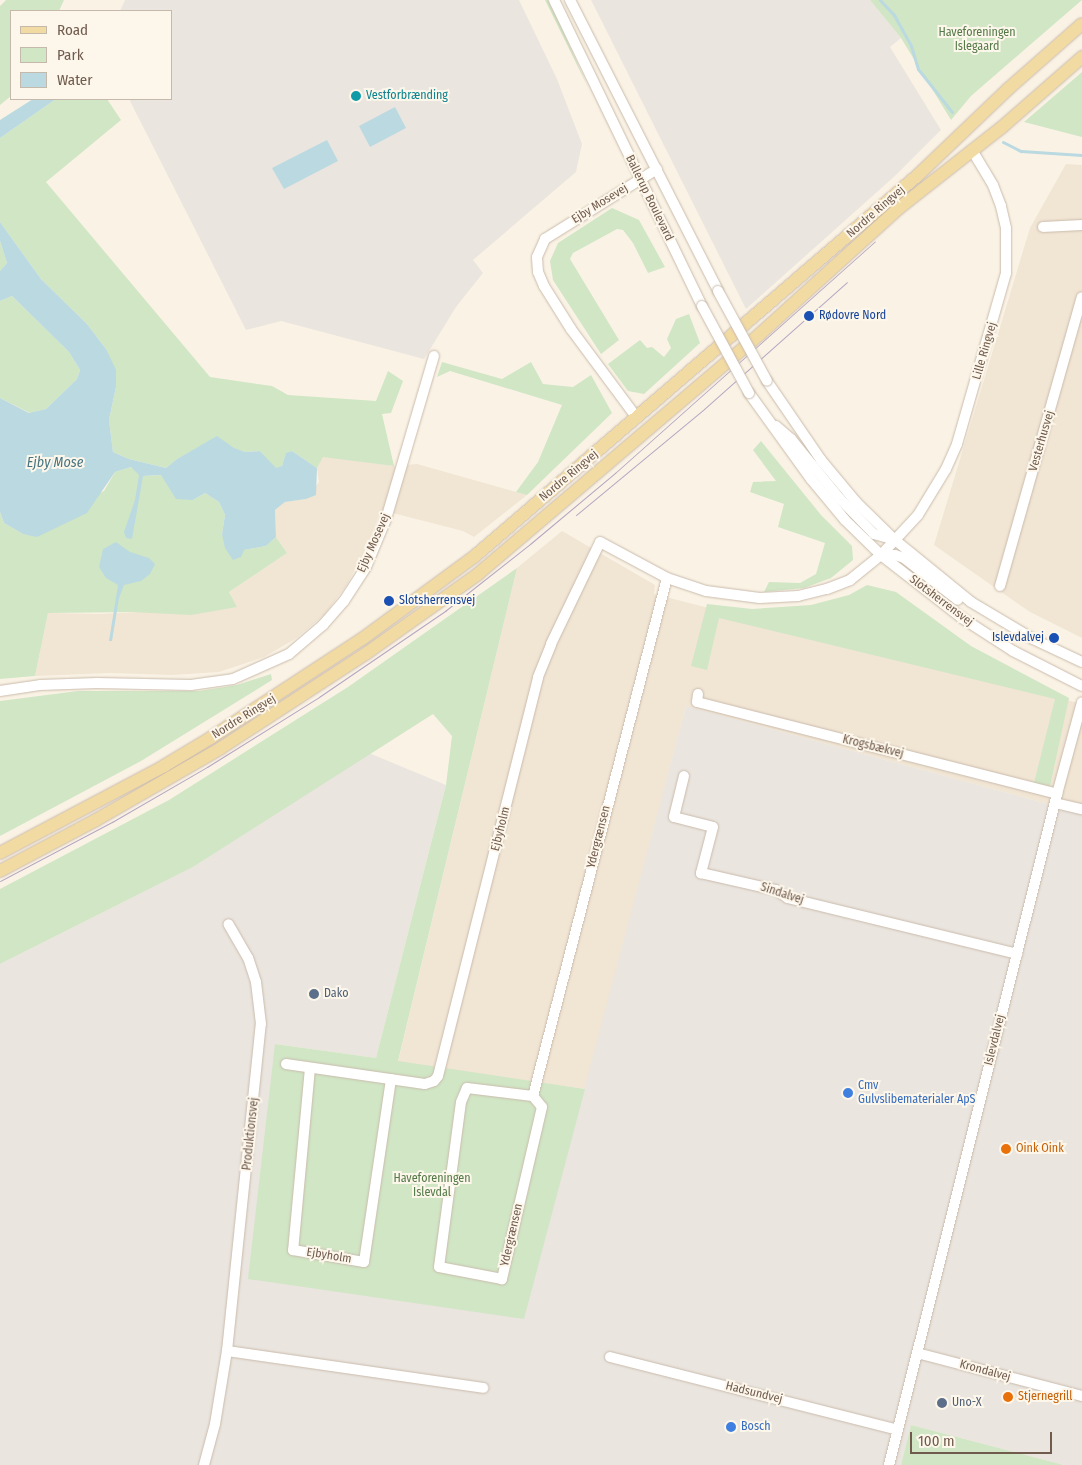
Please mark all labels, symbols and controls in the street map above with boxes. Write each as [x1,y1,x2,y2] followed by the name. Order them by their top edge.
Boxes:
[10,10,172,100] legend
[57,21,88,39] text: Road
[938,26,1016,54] park label: Haveforeningen Islegaard
[57,46,84,64] text: Park
[57,71,92,89] text: Water
[366,89,448,103] place label: Vestforbrænding
[350,90,362,102] marker: Vestforbrænding
[622,153,676,243] street label: Ballerup Boulevard
[569,181,631,227] street label: Ejby Mosevej
[844,183,908,241] street label: Nordre Ringvej
[819,309,886,323] place label: Rødovre Nord
[803,310,815,322] marker: Rødovre Nord
[970,321,1000,381] street label: Lille Ringvej
[1026,409,1058,473] street label: Vesterhusvej
[537,447,601,505] street label: Nordre Ringvej
[27,455,83,471] water label: Ejby Mose
[355,511,393,575] street label: Ejby Mosevej
[906,572,976,630] street label: Slotsherrensvej
[399,594,475,608] place label: Slotsherrensvej
[383,595,395,607] marker: Slotsherrensvej
[992,631,1044,645] place label: Islevdalvej
[1048,632,1060,644] marker: Islevdalvej
[210,692,278,742] street label: Nordre Ringvej
[841,732,905,762] street label: Krogsbækvej
[584,804,614,870] street label: Ydergrænsen
[489,805,513,853] street label: Ejbyholm
[758,880,806,908] street label: Sindalvej
[324,987,349,1001] place label: Dako
[308,988,320,1000] marker: Dako
[982,1013,1008,1067] street label: Islevdalvej
[858,1079,976,1107] place label: Cmv Gulvslibematerialer ApS
[842,1087,854,1099] marker: Cmv Gulvslibematerialer ApS
[240,1097,262,1171] street label: Produktionsvej
[1016,1142,1064,1156] place label: Oink Oink
[1000,1143,1012,1155] marker: Oink Oink
[393,1172,471,1200] park label: Haveforeningen Islevdal
[498,1202,526,1268] street label: Ydergrænsen
[305,1245,353,1267] street label: Ejbyholm
[958,1357,1012,1385] street label: Krondalvej
[724,1379,784,1407] street label: Hadsundvej
[1018,1390,1072,1404] place label: Stjernegrill
[1002,1391,1014,1403] marker: Stjernegrill
[952,1396,982,1410] place label: Uno-X
[936,1397,948,1409] marker: Uno-X
[741,1420,770,1434] place label: Bosch
[725,1421,737,1433] marker: Bosch
[912,1422,1054,1454] scale bar
[918,1432,955,1450] text: 100 m

